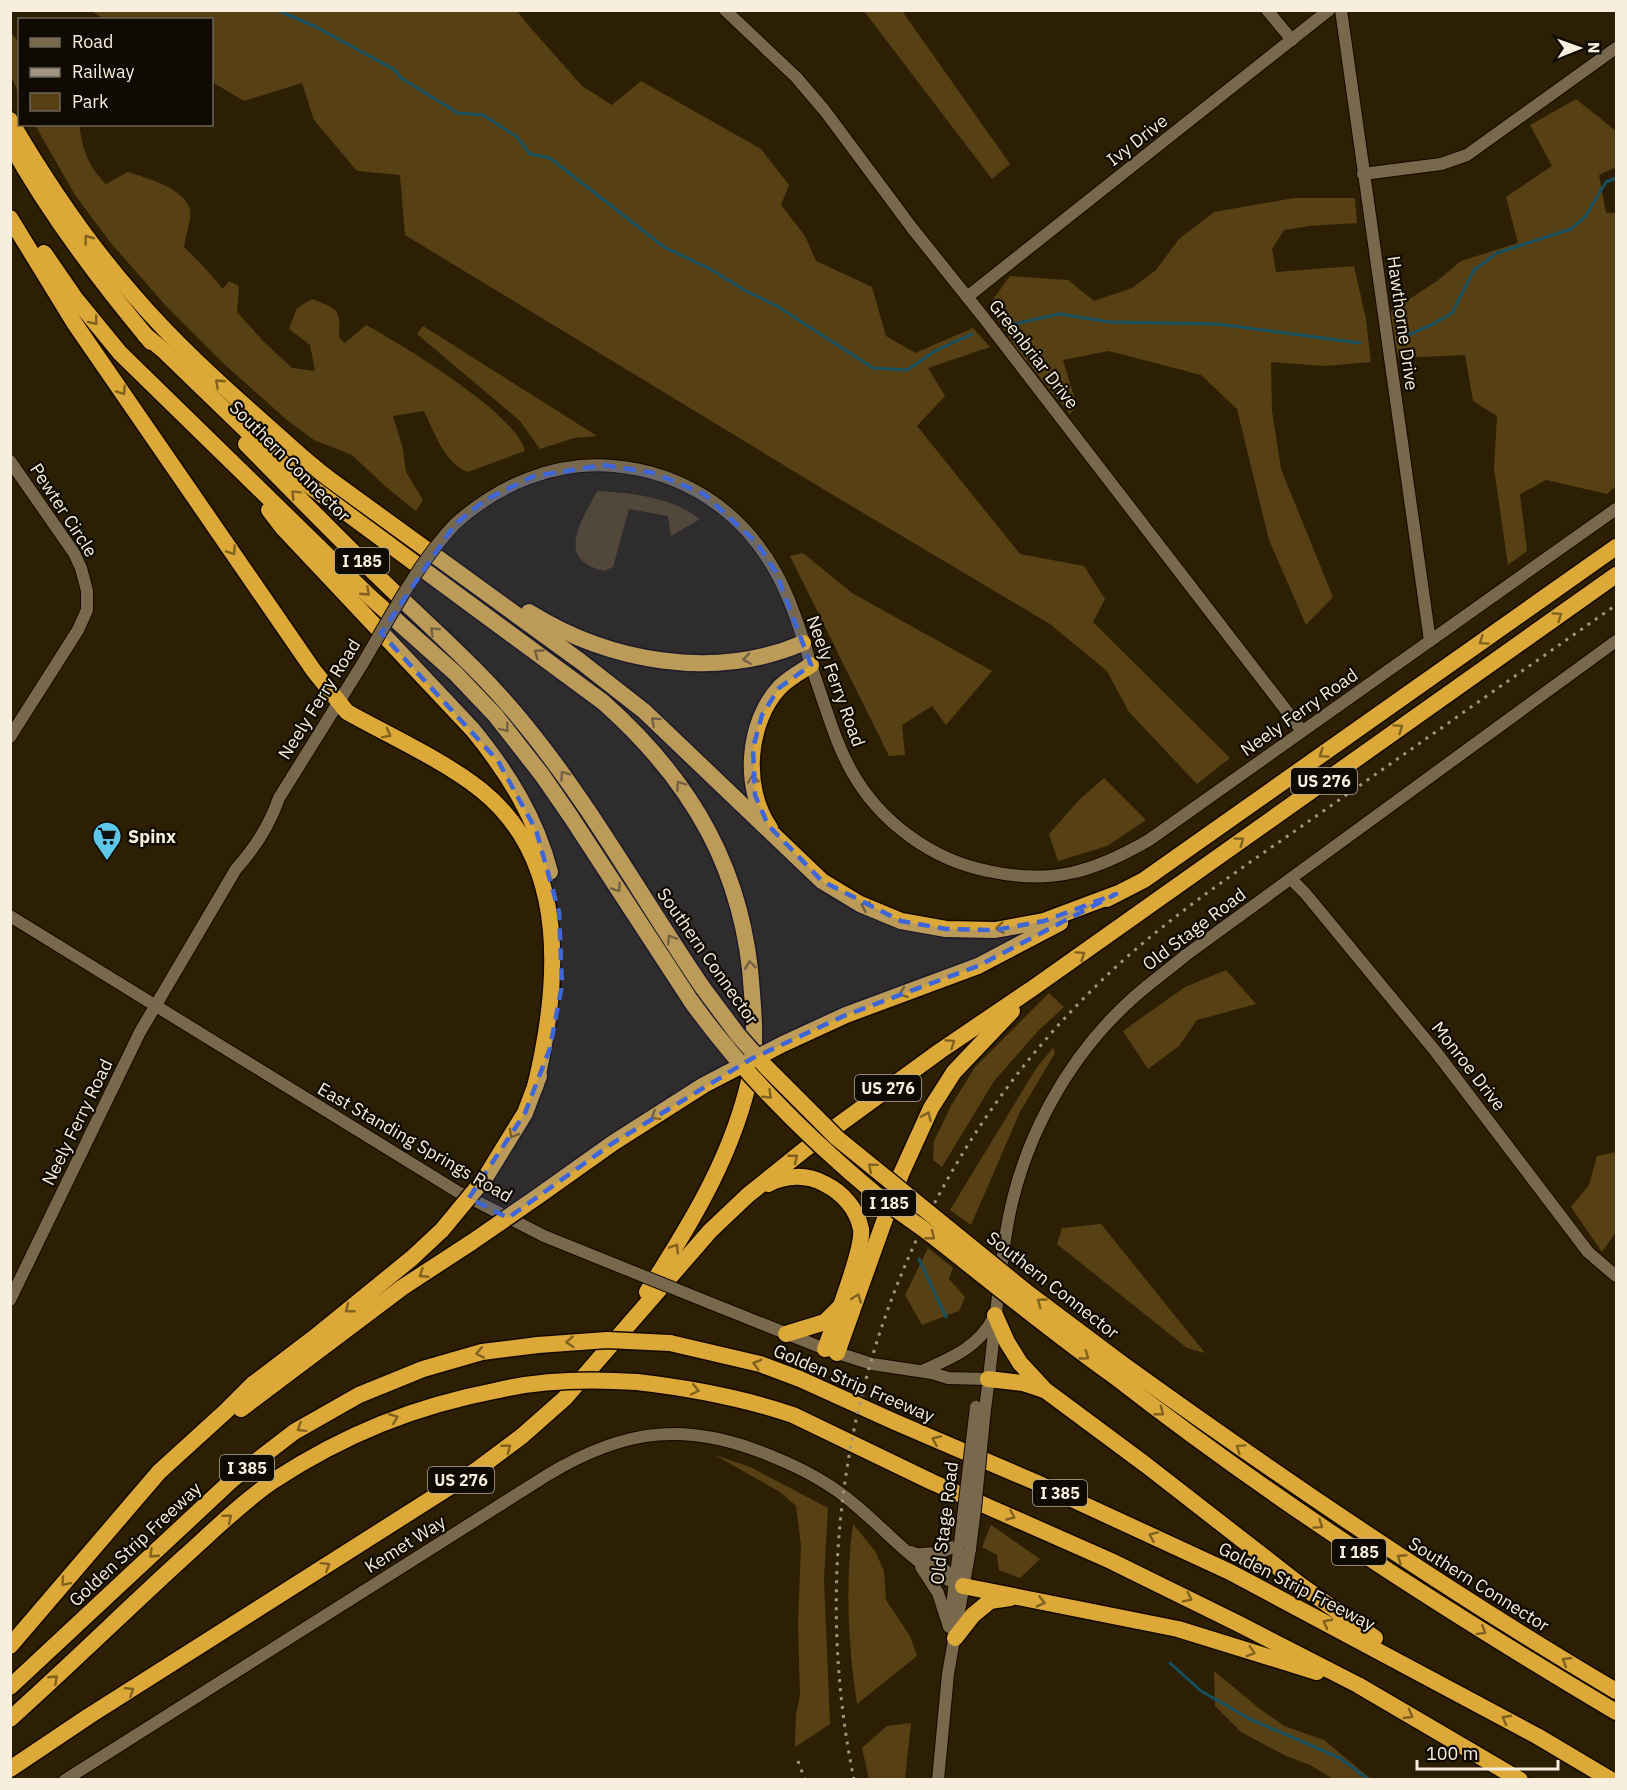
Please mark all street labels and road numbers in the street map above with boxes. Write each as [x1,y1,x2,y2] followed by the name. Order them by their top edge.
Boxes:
[1102,109,1172,171] street label: Ivy Drive
[1382,254,1424,392] street label: Hawthorne Drive
[984,295,1084,413] street label: Greenbriar Drive
[225,396,356,527] street label: Southern Connector
[25,459,103,561] street label: Pewter Circle
[335,548,389,574] road number: I 185
[802,612,870,750] street label: Neely Ferry Road
[273,634,365,764] street label: Neely Ferry Road
[1236,663,1362,761] street label: Neely Ferry Road
[1291,768,1357,794] road number: US 276
[652,883,764,1029] street label: Southern Connector
[1138,883,1250,975] street label: Old Stage Road
[1427,1017,1511,1115] street label: Monroe Drive
[36,1055,118,1189] street label: Neely Ferry Road
[855,1075,921,1101] road number: US 276
[314,1077,516,1207] street label: East Standing Springs Road
[862,1190,916,1216] road number: I 185
[982,1226,1124,1344] street label: Southern Connector
[770,1339,938,1427] street label: Golden Strip Freeway
[220,1455,274,1481] road number: I 385
[925,1460,963,1586] street label: Old Stage Road
[428,1467,494,1493] road number: US 276
[64,1477,206,1611] street label: Golden Strip Freeway
[1033,1480,1087,1506] road number: I 385
[360,1510,450,1578] street label: Kemet Way
[1404,1531,1554,1637] street label: Southern Connector
[1215,1537,1379,1636] street label: Golden Strip Freeway
[1332,1539,1386,1565] road number: I 185

